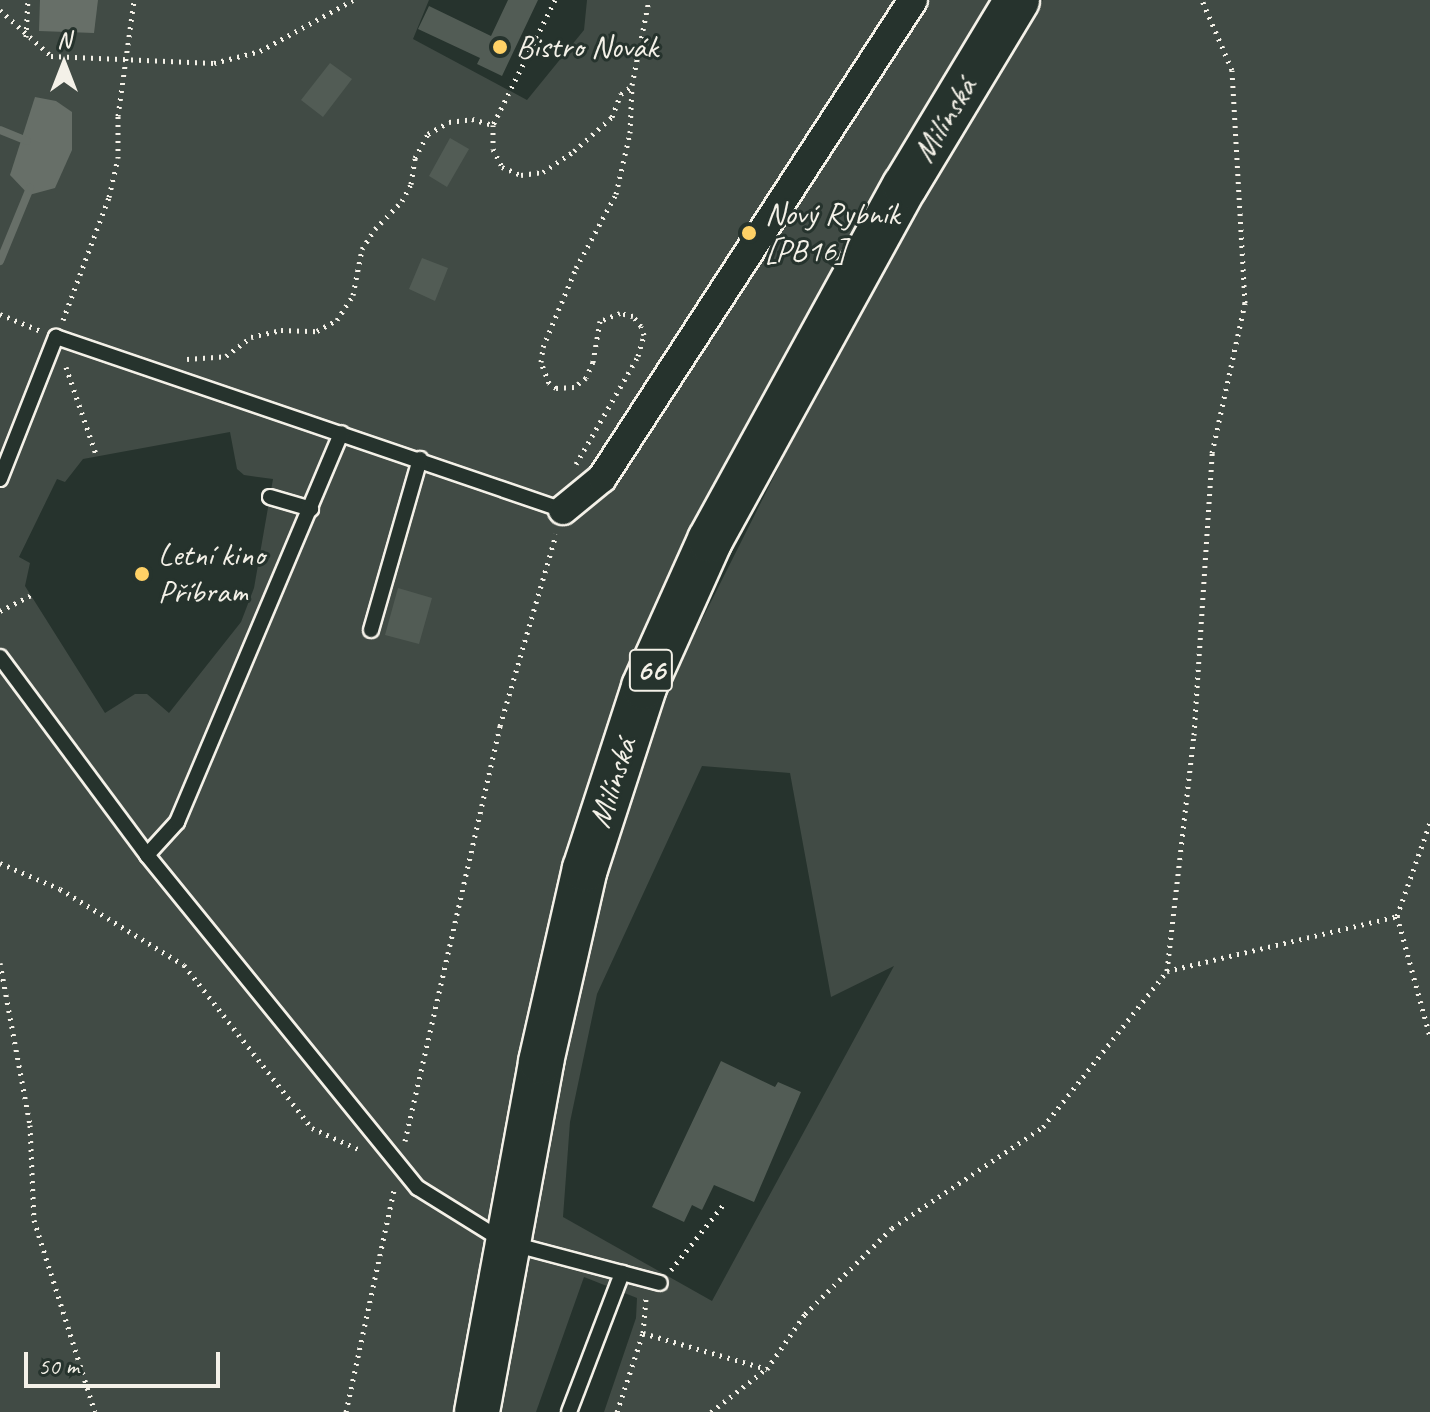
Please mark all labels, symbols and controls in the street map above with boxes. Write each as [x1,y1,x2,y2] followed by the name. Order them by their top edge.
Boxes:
[24,24,104,104] north arrow
[57,26,71,54] text: N
[516,28,658,66] place label: Bistro Novák
[491,38,509,56] marker: Bistro Novák
[905,71,985,169] street label: Milínská
[765,196,899,271] place label: Nový Rybník [PB16]
[740,224,758,242] marker: Nový Rybník [PB16]
[158,537,264,612] place label: Letní kino Příbram
[133,565,151,583] marker: Letní kino Příbram
[627,644,675,696] road number: 66
[581,733,645,833] street label: Milínská
[28,1336,224,1386] scale bar
[38,1351,79,1381] text: 50 m

